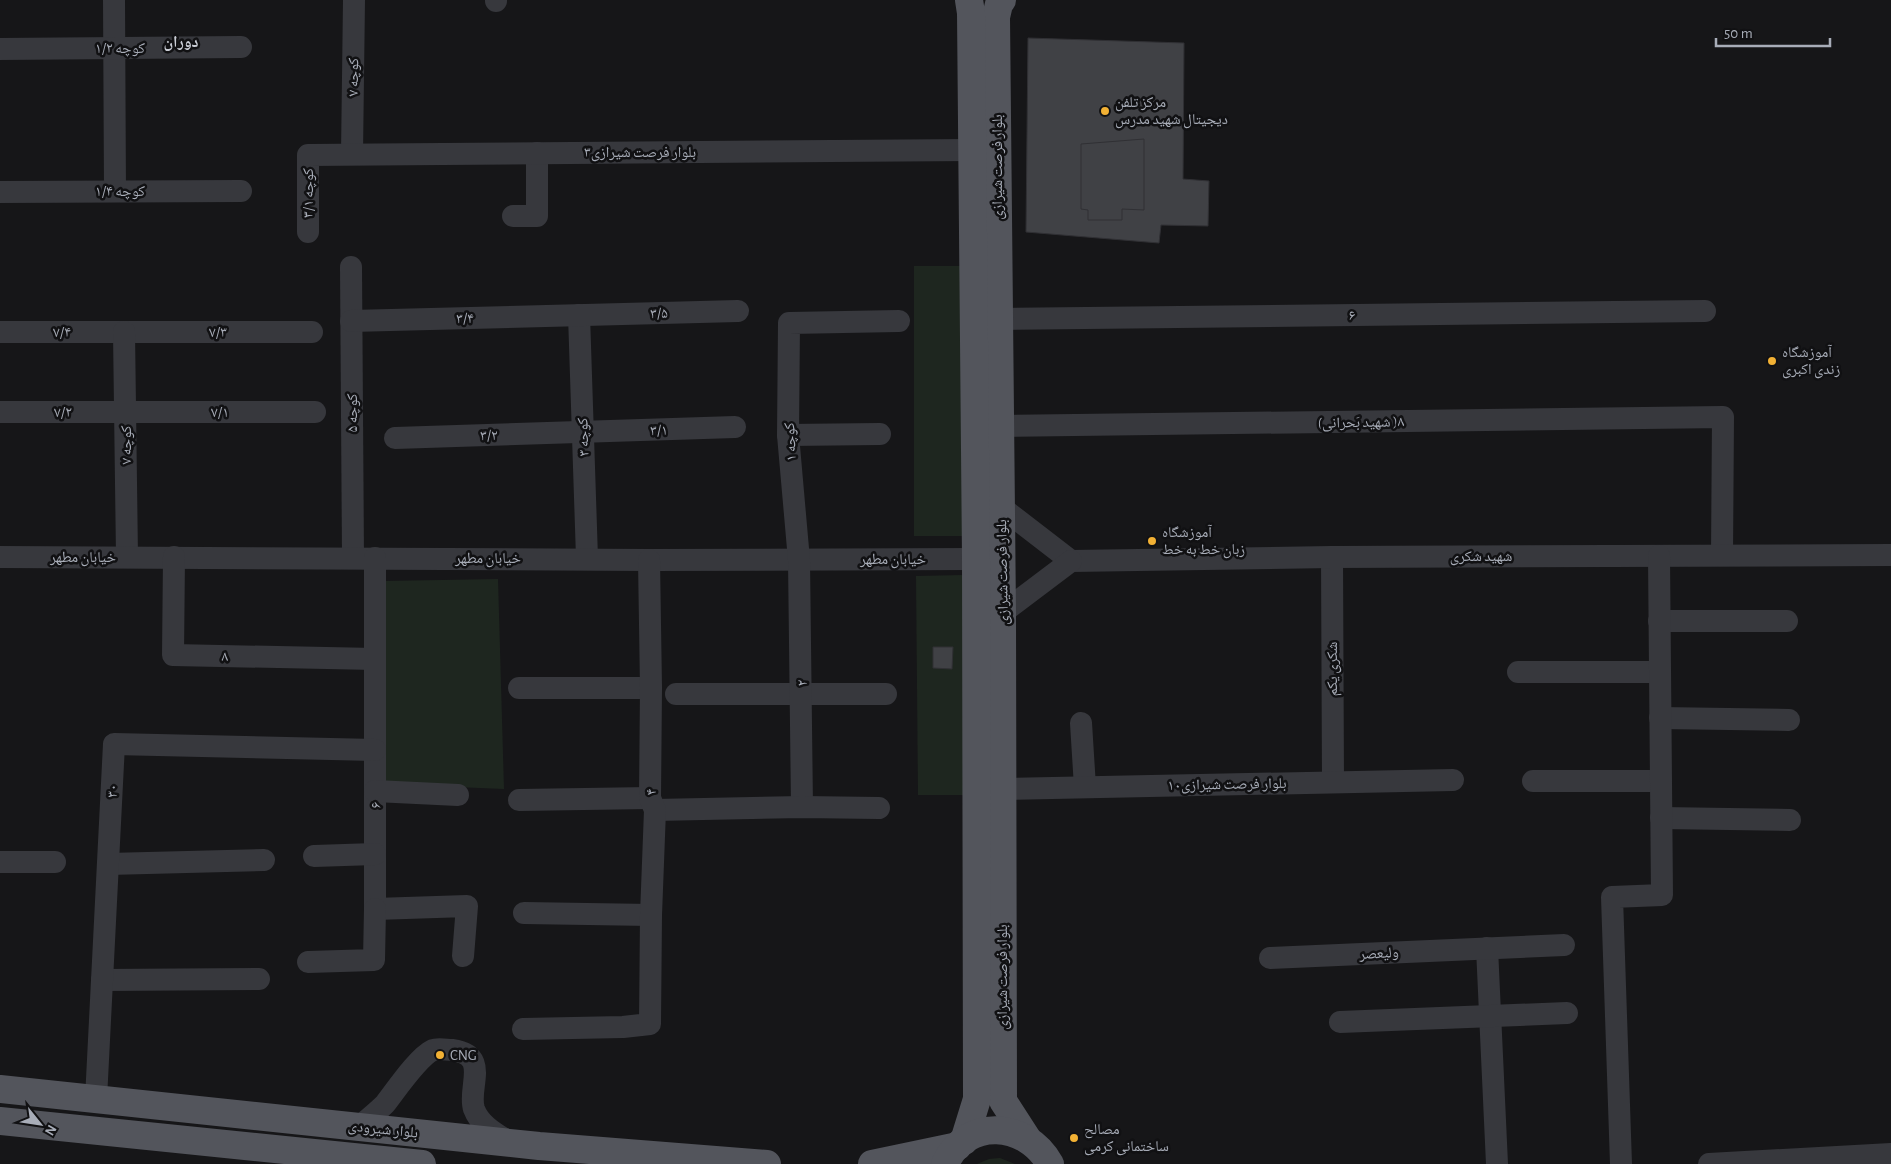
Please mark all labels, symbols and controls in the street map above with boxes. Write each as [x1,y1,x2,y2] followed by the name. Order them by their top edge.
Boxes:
[1716,15,1830,47] scale bar
[1724,26,1753,41] text: 50 m
[163,34,199,51] district label: دوران
[95,41,145,57] street label: کوچه ۱/۲
[346,57,362,97] street label: کوچه ۷
[1115,95,1228,129] place label: مرکز تلفن دیجیتال شهید مدرس
[1099,105,1111,117] marker: مرکز تلفن دیجیتال شهید مدرس
[990,114,1007,220] street label: بلوار فرصت شیرازی
[584,145,696,162] street label: ۳بلوار فرصت شیرازی
[301,168,317,218] street label: کوچه ۳/۱
[95,184,145,200] street label: کوچه ۱/۴
[650,306,668,321] street label: ۳/۵
[1349,308,1356,323] street label: ۶
[456,311,474,326] street label: ۳/۴
[53,325,71,340] street label: ۷/۴
[209,325,227,340] street label: ۷/۳
[1782,344,1840,379] place label: آموزشگاه زندی اکبری
[1766,355,1778,367] marker: آموزشگاه زندی اکبری
[345,394,361,432] street label: کوچه ۵
[54,405,72,420] street label: ۷/۲
[211,405,229,420] street label: ۷/۱
[1317,414,1405,433] street label: (شهید بَحرانی )۸
[575,417,593,457] street label: کوچه ۳
[782,422,800,462] street label: کوچه ۱
[650,423,668,438] street label: ۳/۱
[119,426,135,464] street label: کوچه ۷
[480,428,498,443] street label: ۳/۲
[994,519,1013,625] street label: بلوار فرصت شیرازی
[1162,524,1245,559] place label: آموزشگاه زبان خط به خط
[1146,535,1158,547] marker: آموزشگاه زبان خط به خط
[1450,549,1512,566] street label: شهید شکری
[49,550,116,567] street label: خیابان مطهر
[454,551,521,568] street label: خیابان مطهر
[859,552,926,569] street label: خیابان مطهر
[1325,642,1342,696] street label: شکری یکم
[221,649,229,664] street label: ۸
[795,679,810,686] street label: ۲
[1167,776,1287,795] street label: بلوار فرصت شیرازی۱۰
[105,784,120,798] street label: ۳۰
[644,788,659,796] street label: ۴
[368,801,383,808] street label: ۶
[995,924,1012,1030] street label: بلوار فرصت شیرازی
[1358,945,1399,963] street label: ولیعصر
[450,1048,477,1063] place label: CNG
[434,1049,446,1061] marker: CNG
[15,1099,65,1149] north arrow
[347,1118,419,1143] street label: بلوار شیرودی
[42,1122,59,1138] text: N
[1084,1122,1169,1156] place label: مصالح ساختمانی کرمی
[1068,1132,1080,1144] marker: مصالح ساختمانی کرمی

